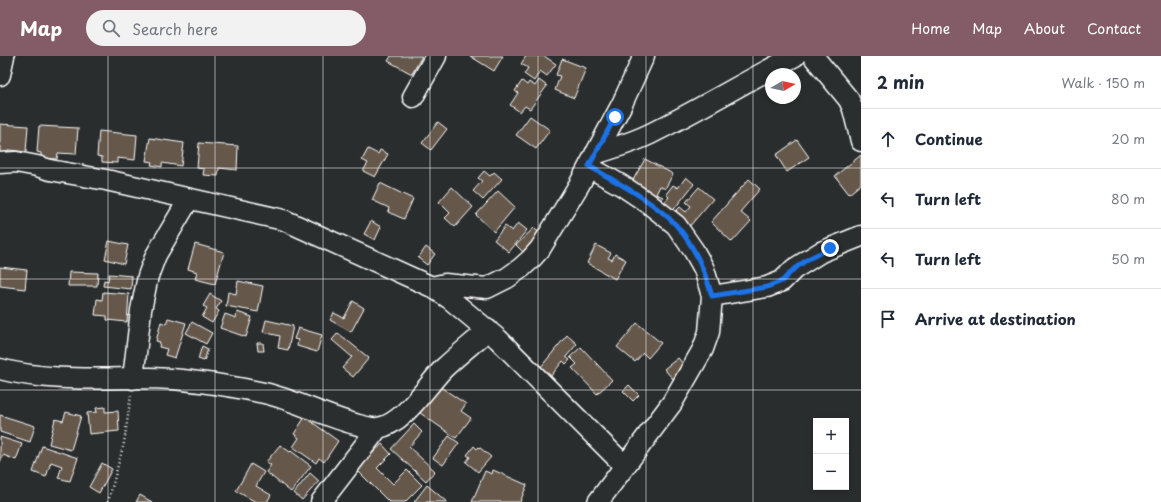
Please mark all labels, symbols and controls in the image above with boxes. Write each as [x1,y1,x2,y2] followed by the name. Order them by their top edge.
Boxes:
[86,10,366,46] search box
[20,14,62,42] text: Map
[100,17,122,39] icon: search
[132,17,218,40] text: Search here
[911,18,950,39] text: Home
[972,18,1002,39] text: Map
[1024,18,1065,39] text: About
[1087,18,1141,39] text: Contact
[765,68,801,104] north arrow
[877,69,924,95] text: 2 min
[1061,73,1145,92] text: Walk · 150 m
[606,108,624,126] route start
[915,127,983,150] text: Continue
[877,128,899,150] icon: ahead
[1111,129,1145,148] text: 20 m
[915,187,981,210] text: Turn left
[877,188,899,210] icon: left
[1111,189,1145,208] text: 80 m
[821,239,839,257] route end
[915,247,981,270] text: Turn left
[877,248,899,270] icon: left
[1111,249,1145,268] text: 50 m
[915,307,1076,330] text: Arrive at destination
[877,308,899,330] icon: arrive
[813,418,849,490] map controls
[813,418,849,454] button: +
[813,454,849,490] button: −

